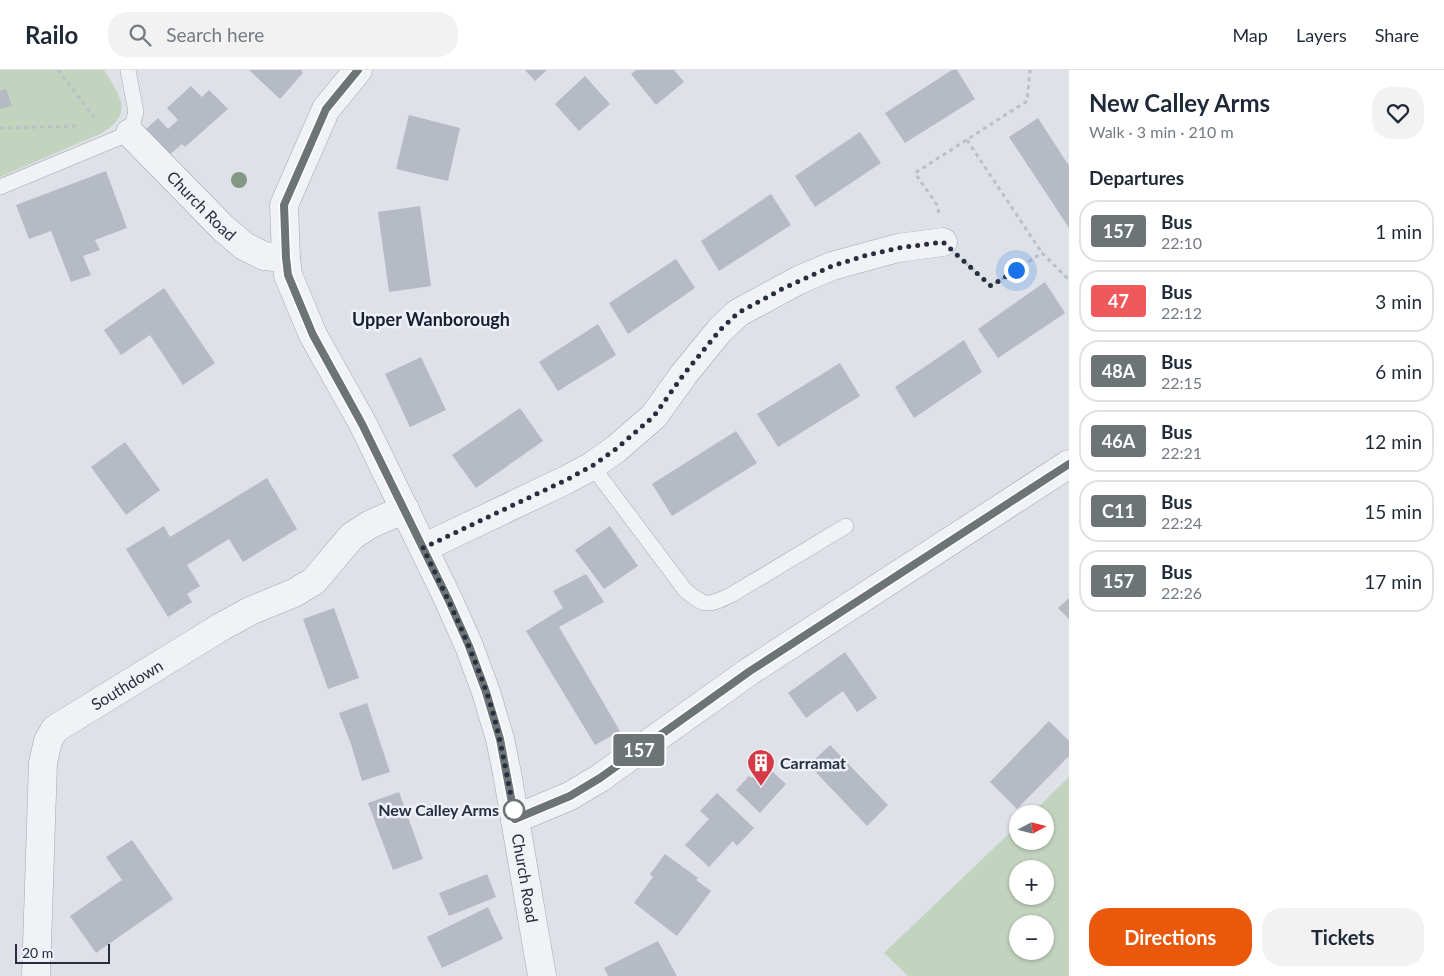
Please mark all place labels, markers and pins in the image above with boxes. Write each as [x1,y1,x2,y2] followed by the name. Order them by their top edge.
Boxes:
[746,748,776,787] building icon: Carramat
[780,753,846,772] place label: Carramat
[503,799,525,821] marker: New Calley Arms
[378,800,499,819] place label: New Calley Arms

